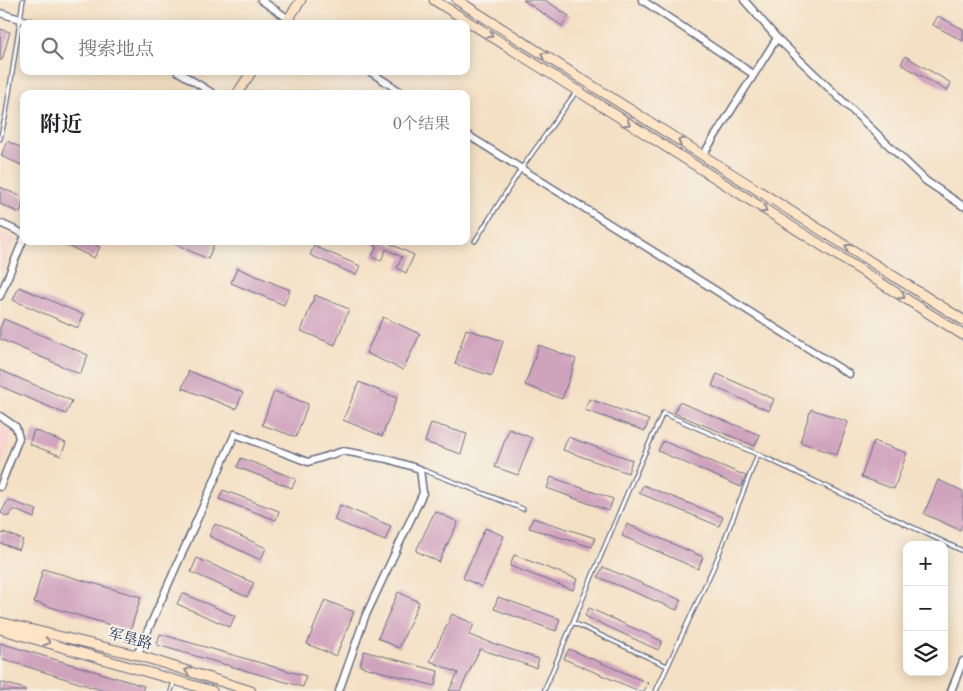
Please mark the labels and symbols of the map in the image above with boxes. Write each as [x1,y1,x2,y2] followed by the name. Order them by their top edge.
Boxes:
[484,29,493,39] one-way arrow
[540,51,549,61] one-way arrow
[621,117,630,126] one-way arrow
[678,138,687,148] one-way arrow
[759,203,768,213] one-way arrow
[844,244,853,254] one-way arrow
[896,290,905,300] one-way arrow
[106,625,154,653] street label: 军垦路
[42,637,50,647] one-way arrow
[184,667,192,677] one-way arrow

